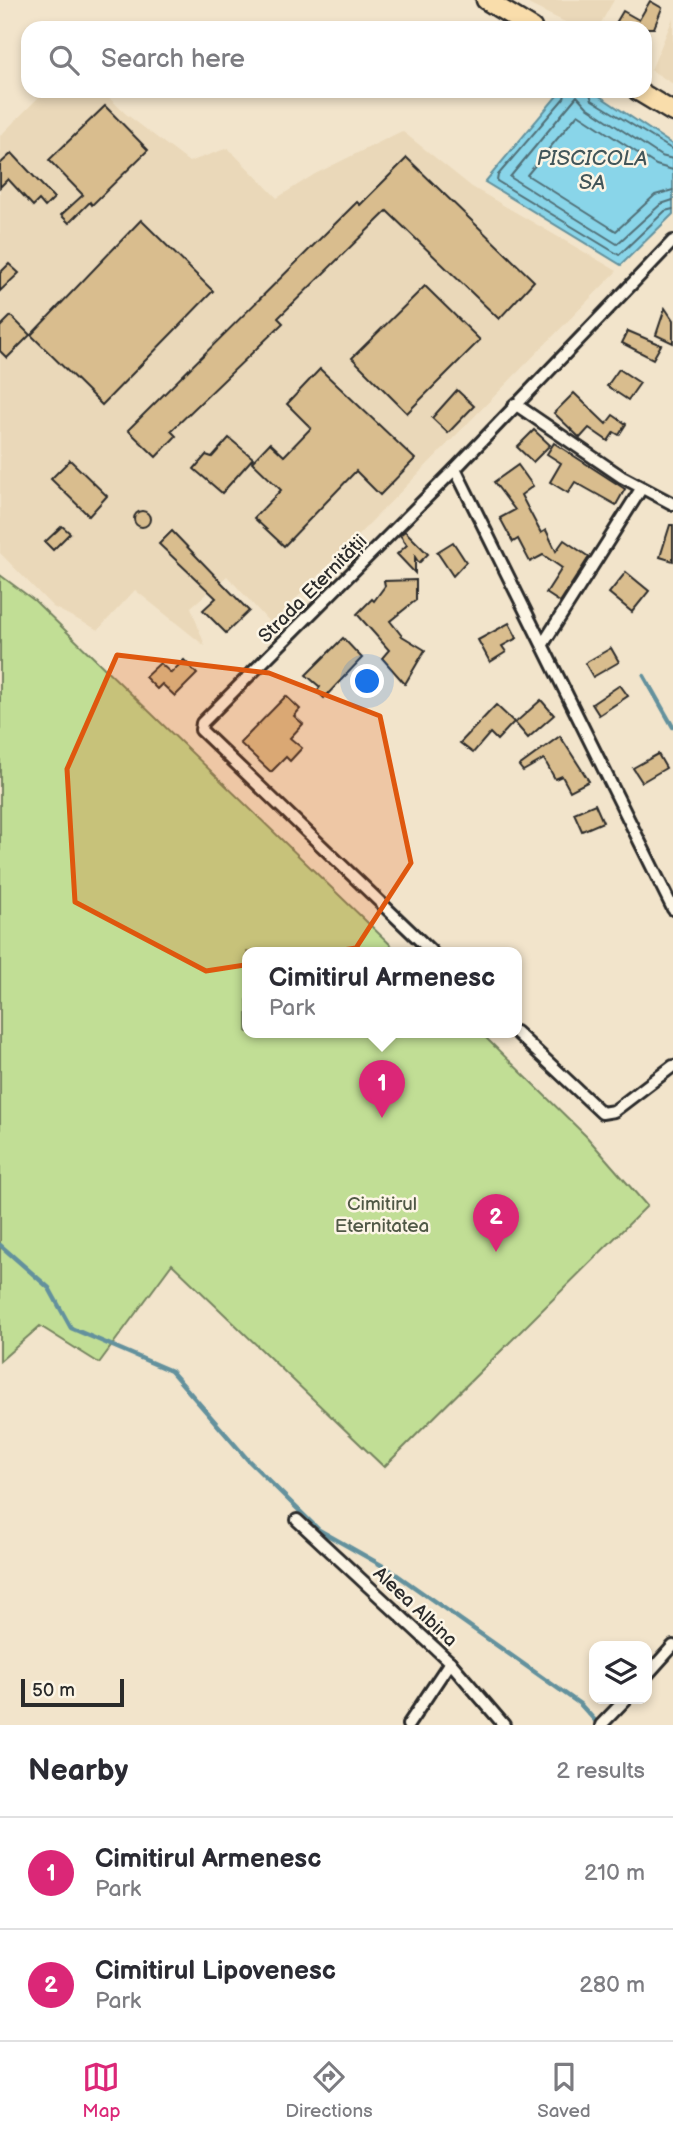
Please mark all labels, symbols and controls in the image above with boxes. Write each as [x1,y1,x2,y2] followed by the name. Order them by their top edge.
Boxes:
[21,21,652,98] search box
[45,41,83,79] icon: search
[101,44,245,75] text: Search here
[537,146,647,195] water label: PISCICOLA SA
[254,530,372,648] street label: Strada Eternității
[350,664,384,698] your location
[242,947,522,1038] popup
[269,963,495,994] text: Cimitirul Armenesc
[269,994,315,1022] text: Park
[359,1060,405,1118] pin: 1
[335,1193,429,1238] park label: Cimitirul Eternitatea
[473,1194,519,1252] pin: 2
[368,1562,462,1652] street label: Aleea Albina
[589,1641,652,1704] map controls
[589,1641,652,1704] button: layers
[21,1676,124,1708] scale bar
[32,1679,75,1702] text: 50 m
[28,1753,128,1789] text: Nearby
[556,1757,645,1785] text: 2 results
[95,1844,321,1875] text: Cimitirul Armenesc
[46,1859,56,1887] text: 1
[584,1859,645,1887] text: 210 m
[95,1875,141,1903] text: Park
[95,1956,336,1987] text: Cimitirul Lipovenesc
[44,1971,58,1999] text: 2
[579,1971,645,1999] text: 280 m
[95,1987,141,2015] text: Park
[82,2058,121,2123] tab: Map
[285,2058,373,2123] tab: Directions
[537,2058,591,2123] tab: Saved

